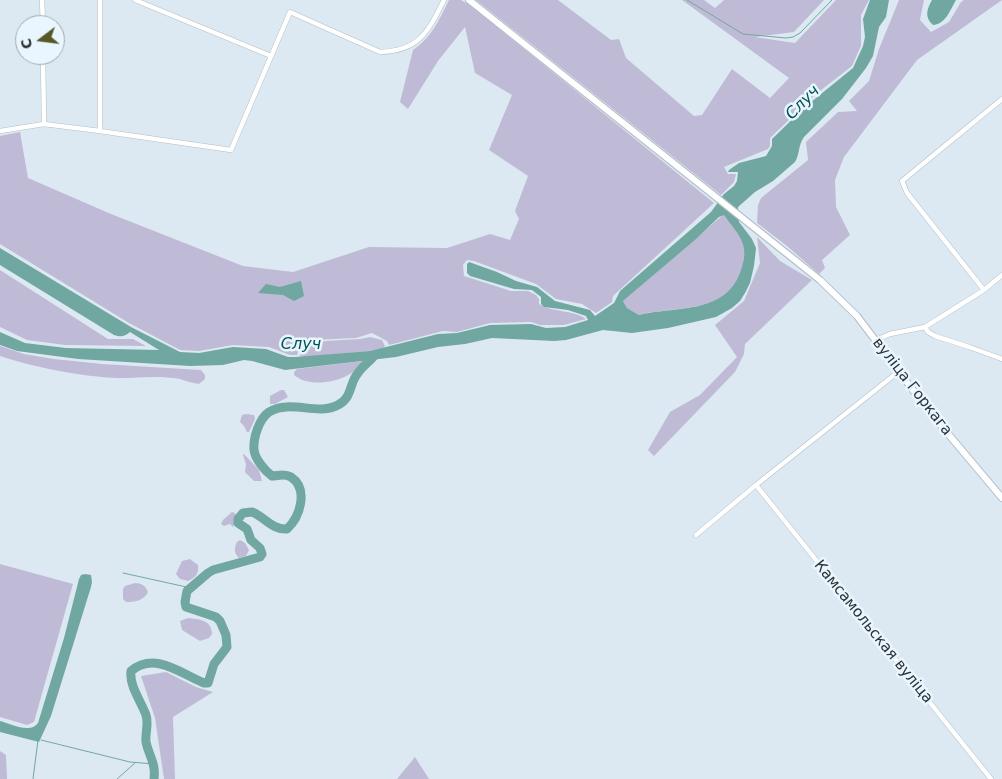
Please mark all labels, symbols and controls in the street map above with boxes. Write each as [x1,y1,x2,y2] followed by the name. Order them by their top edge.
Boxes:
[15,15,65,65] north arrow
[17,37,36,51] text: С
[782,82,824,124] water label: Случ
[281,335,321,355] water label: Случ
[868,335,956,439] street label: вуліца Горкага
[810,557,936,707] street label: Камсамольская вуліца

